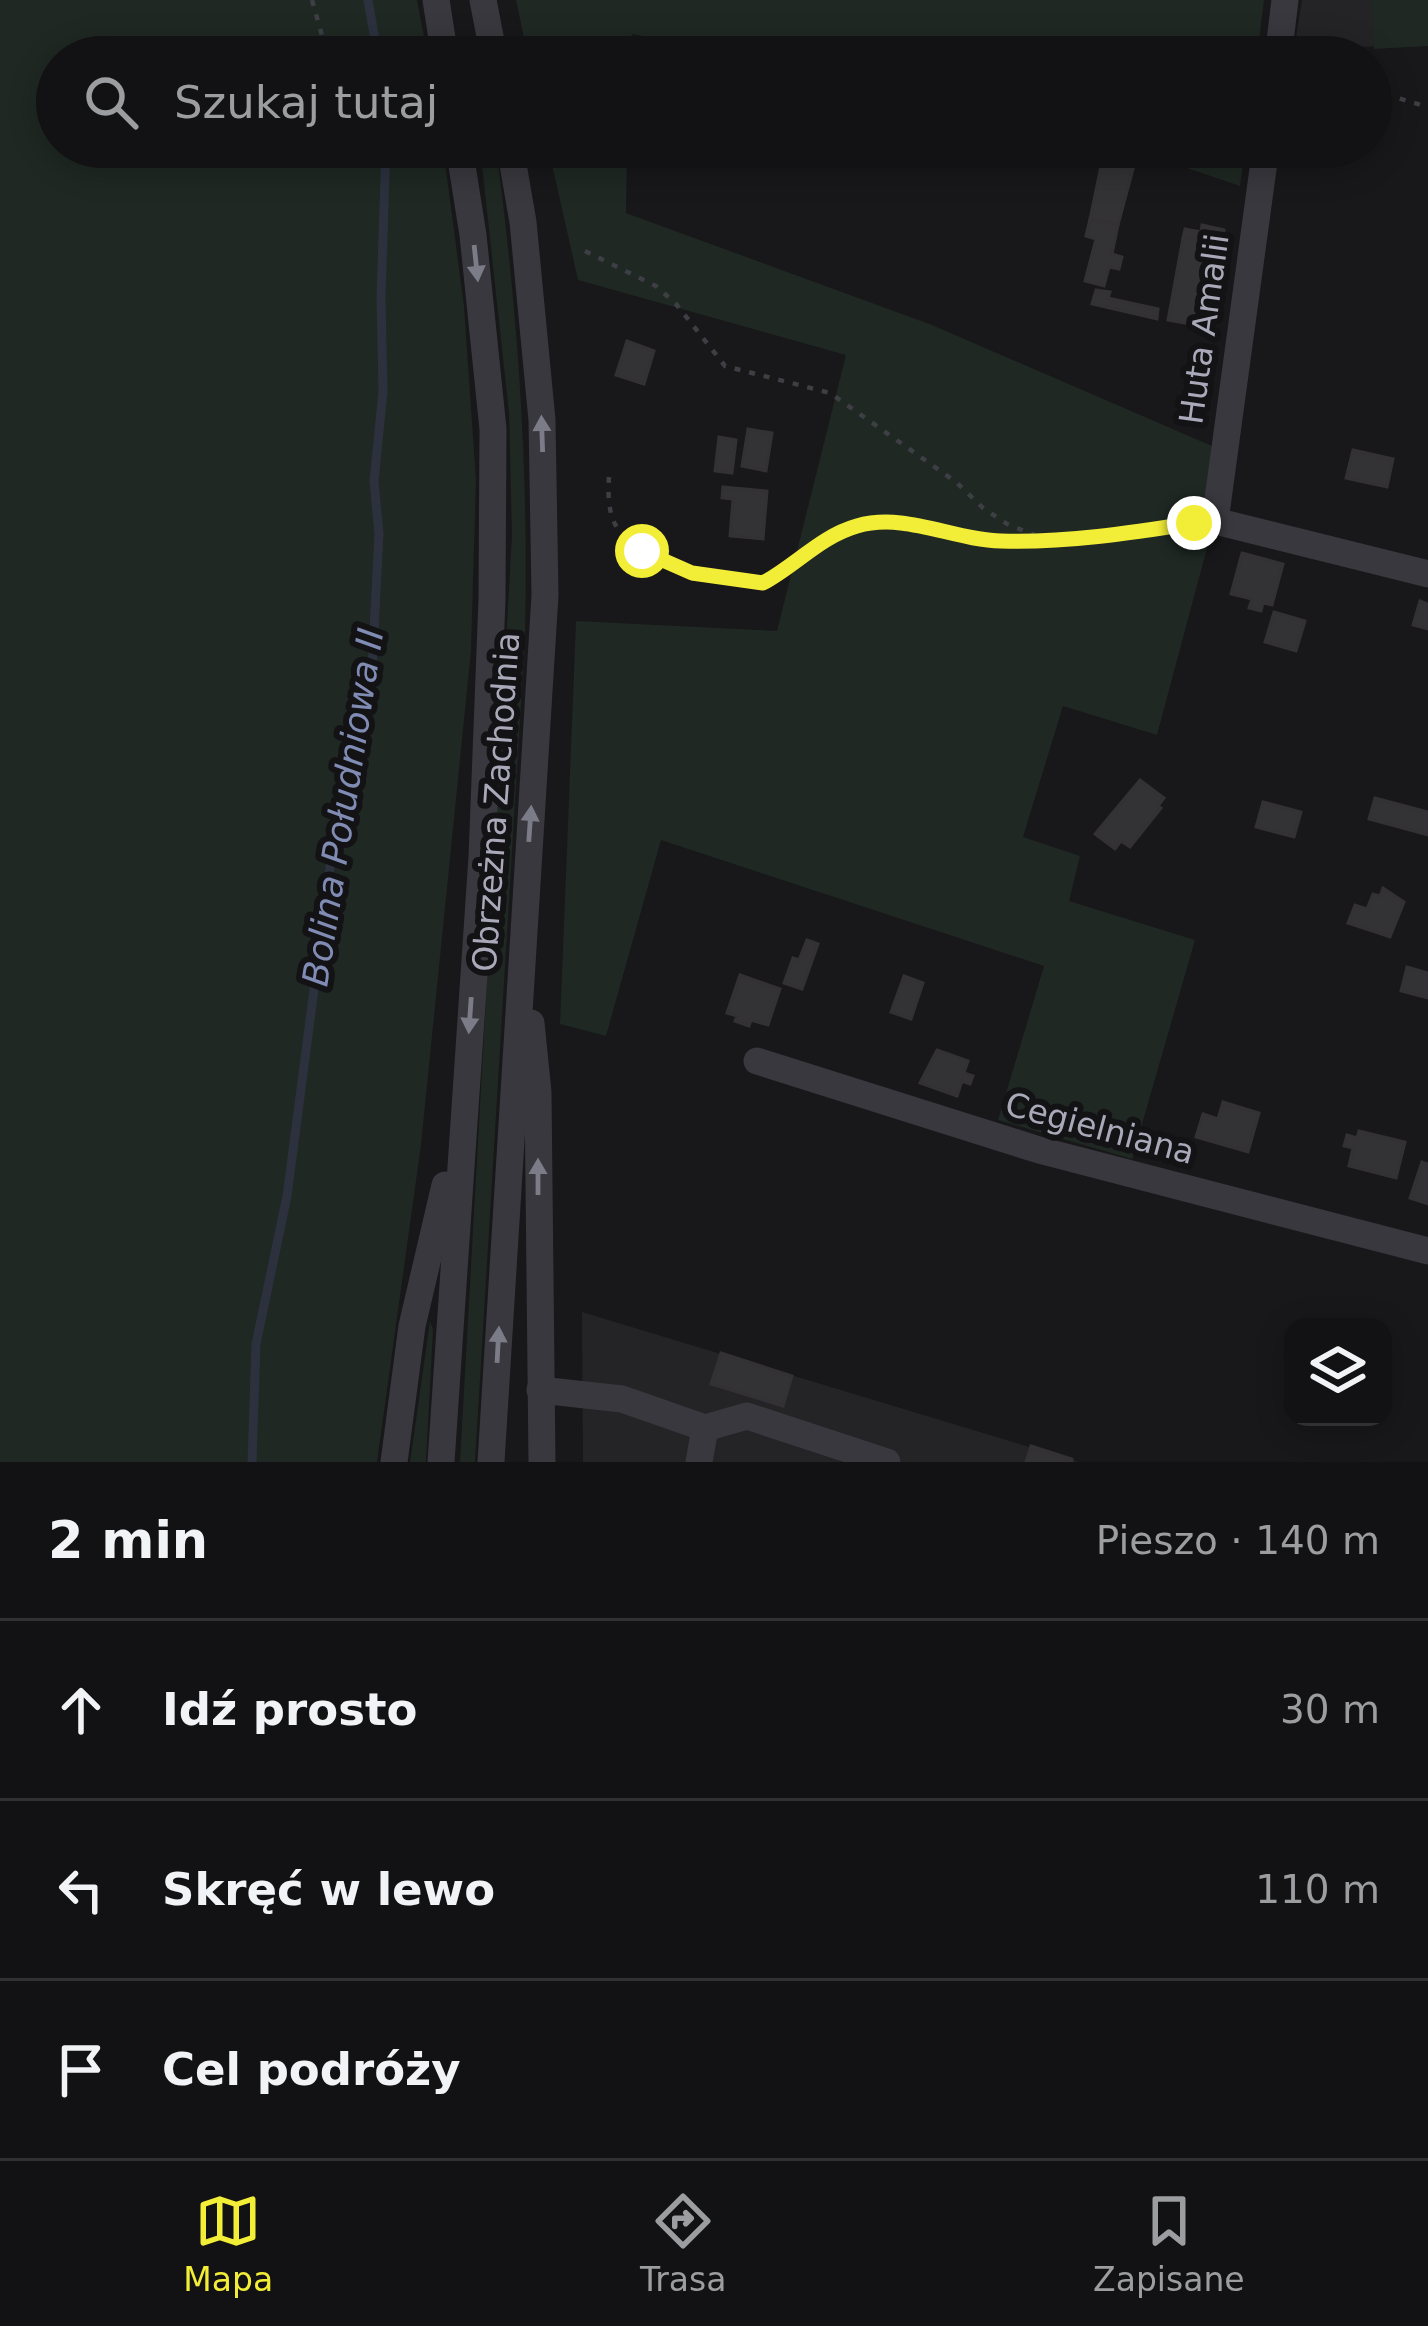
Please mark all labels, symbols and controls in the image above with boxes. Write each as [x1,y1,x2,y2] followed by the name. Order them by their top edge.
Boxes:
[36,36,1392,168] search box
[78,69,144,135] icon: search
[174,76,438,129] text: Szukaj tutaj
[1171,231,1237,427] street label: Huta Amalii
[467,245,486,282] one-way arrow
[532,414,551,452] one-way arrow
[1167,496,1221,550] route end
[615,524,669,578] route start
[294,625,392,989] water label: Bolina Południowa II
[465,631,527,973] street label: Obrzeżna Zachodnia
[521,805,540,842] one-way arrow
[460,997,479,1034] one-way arrow
[1001,1084,1199,1172] street label: Cegielniana
[528,1157,548,1195] one-way arrow
[1284,1318,1392,1426] map controls
[1284,1318,1392,1426] button: layers
[489,1326,508,1363] one-way arrow
[48,1511,208,1570] text: 2 min
[1096,1518,1380,1563] text: Pieszo · 140 m
[48,1677,114,1743] icon: ahead
[162,1683,417,1736] text: Idź prosto
[1280,1687,1380,1732] text: 30 m
[48,1857,114,1923] icon: left
[162,1863,495,1916] text: Skręć w lewo
[1255,1867,1380,1912] text: 110 m
[48,2037,114,2103] icon: arrive
[162,2043,461,2096] text: Cel podróży
[183,2188,273,2299] tab: Mapa
[640,2188,726,2299] tab: Trasa
[1093,2188,1245,2299] tab: Zapisane

